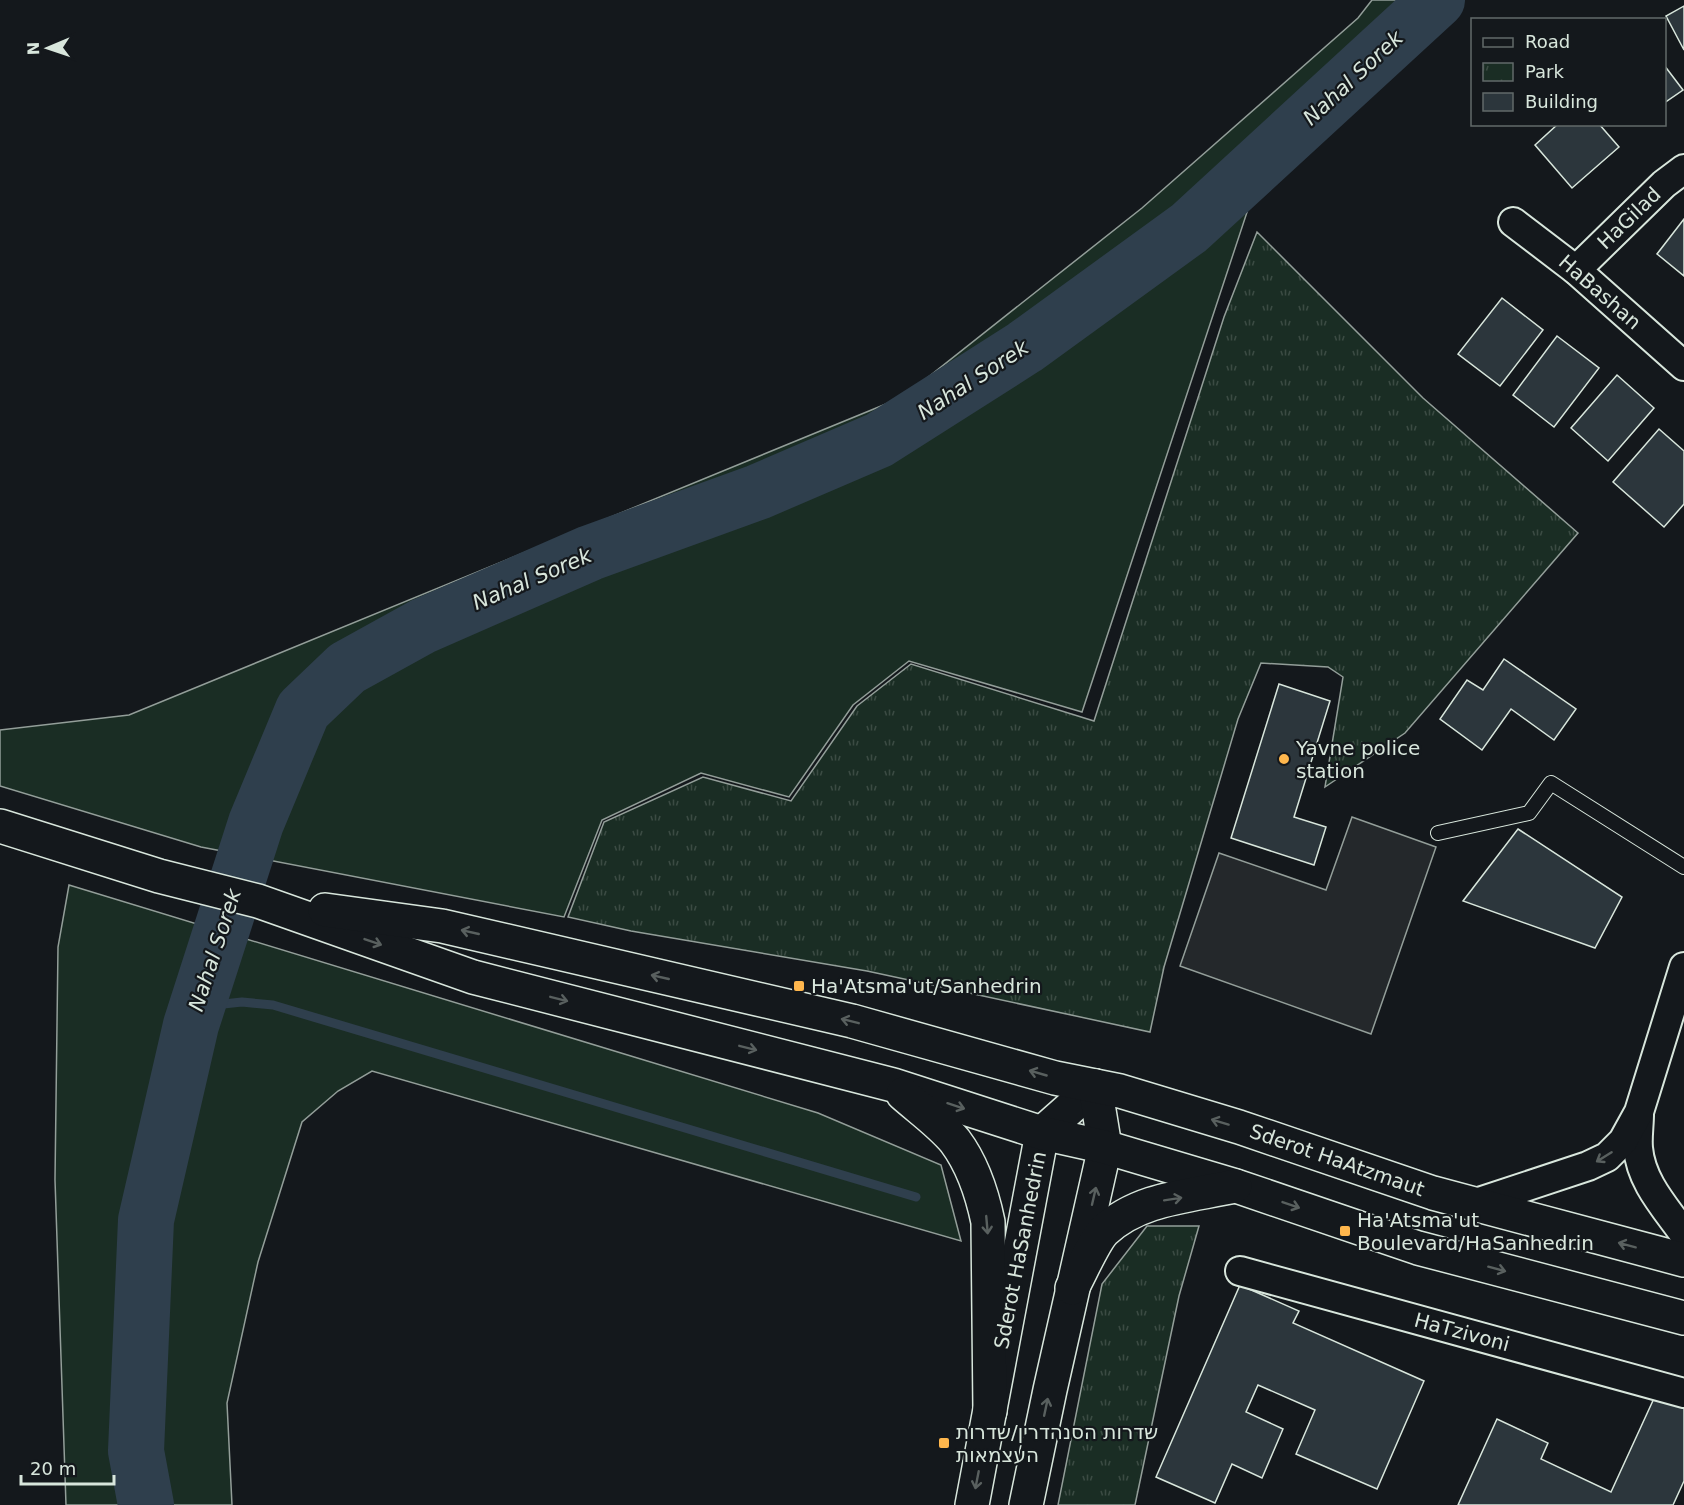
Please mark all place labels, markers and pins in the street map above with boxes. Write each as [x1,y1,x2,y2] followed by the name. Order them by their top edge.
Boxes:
[1295,736,1420,783] place label: Yavne police station
[1277,752,1291,766] marker: Yavne police station
[811,974,1042,998] place label: Ha'Atsma'ut/Sanhedrin
[792,979,806,993] marker: Ha'Atsma'ut/Sanhedrin
[1357,1208,1594,1255] place label: Ha'Atsma'ut Boulevard/HaSanhedrin
[1338,1224,1352,1238] marker: Ha'Atsma'ut Boulevard/HaSanhedrin
[956,1420,1158,1467] place label: שדרות הסנהדרין/שדרות העצמאות
[937,1436,951,1450] marker: שדרות הסנהדרין/שדרות העצמאות

